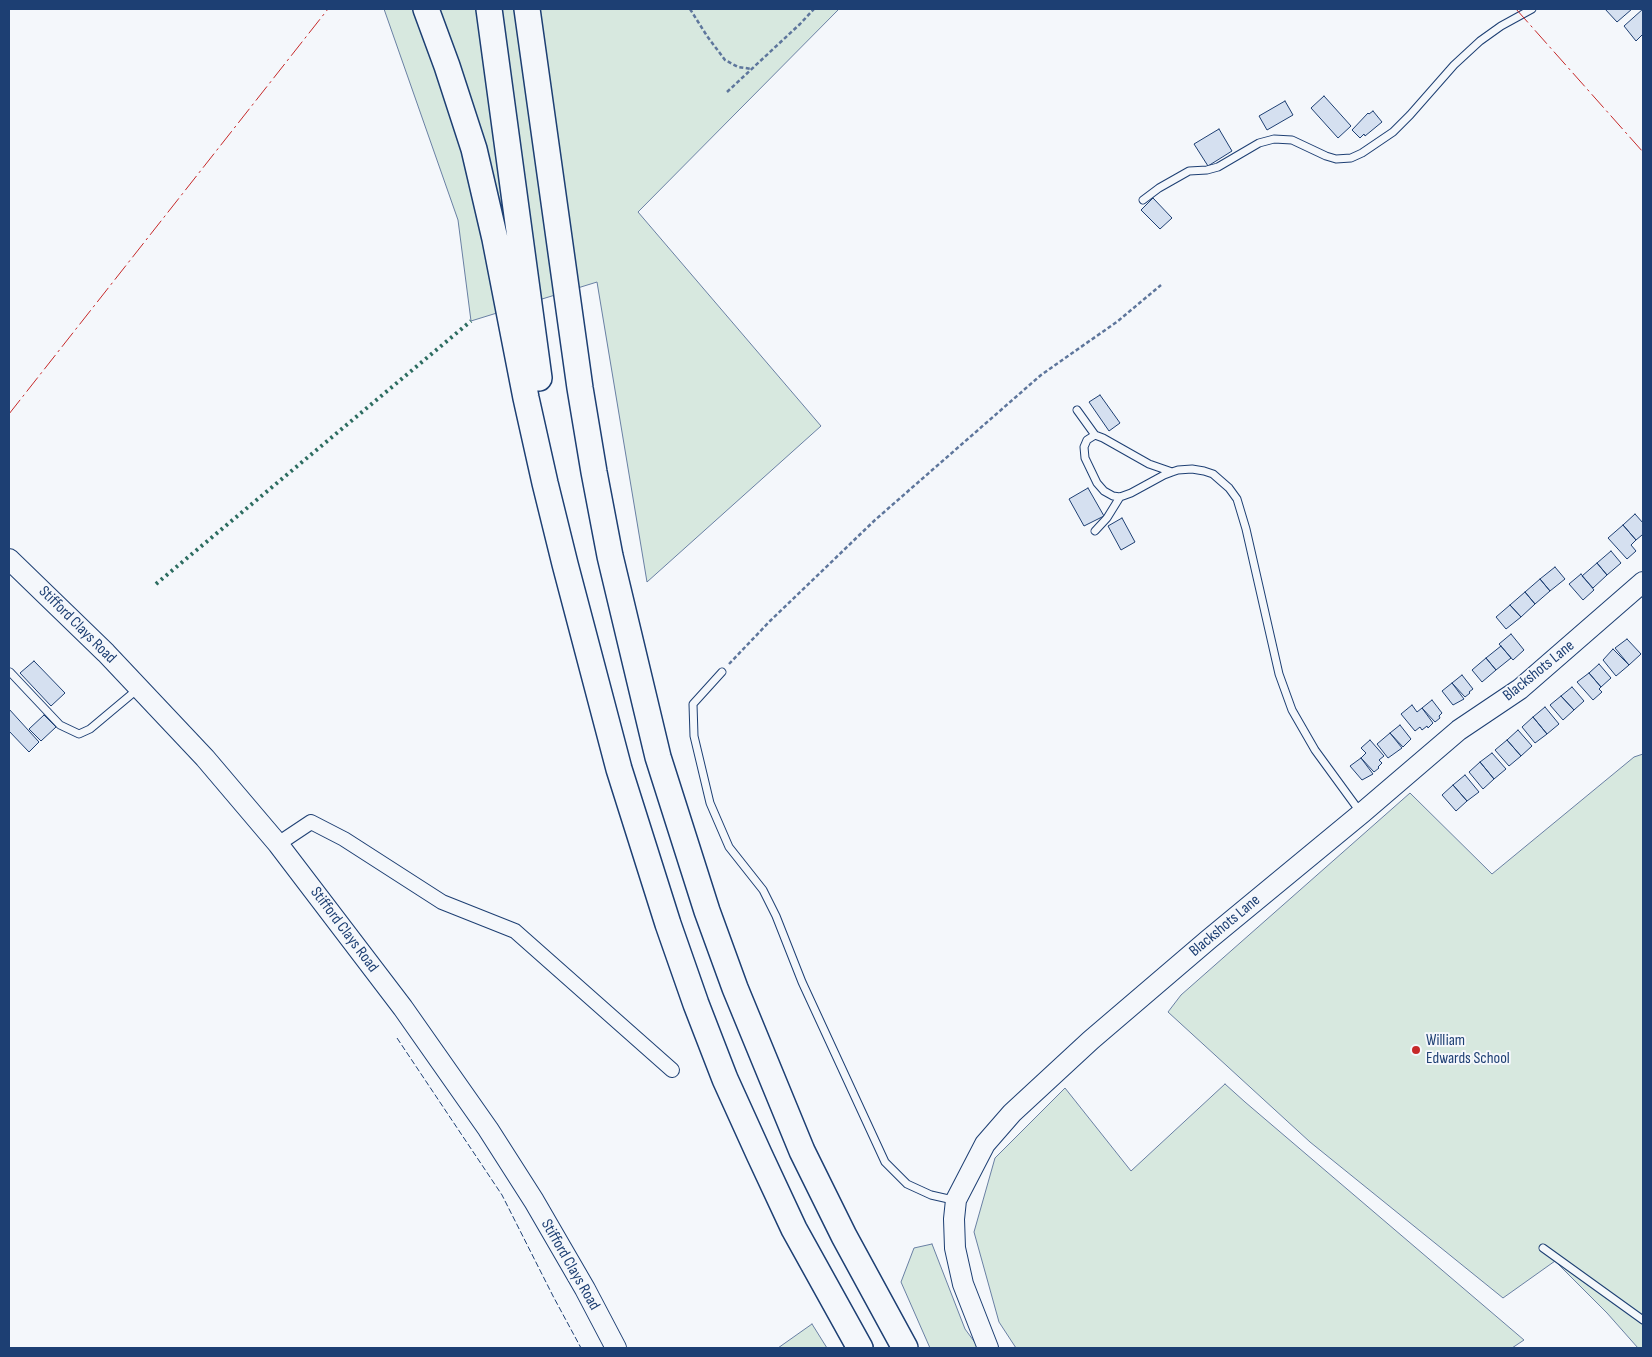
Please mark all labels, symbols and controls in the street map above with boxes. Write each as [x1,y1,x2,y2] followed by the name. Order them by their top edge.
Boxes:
[34,582,120,668] street label: Stifford Clays Road
[1499,636,1579,706] street label: Blackshots Lane
[306,884,382,976] street label: Stifford Clays Road
[1186,891,1264,961] street label: Blackshots Lane
[1426,1031,1510,1069] place label: William Edwards School
[1410,1044,1422,1056] marker: William Edwards School
[536,1216,604,1314] street label: Stifford Clays Road

